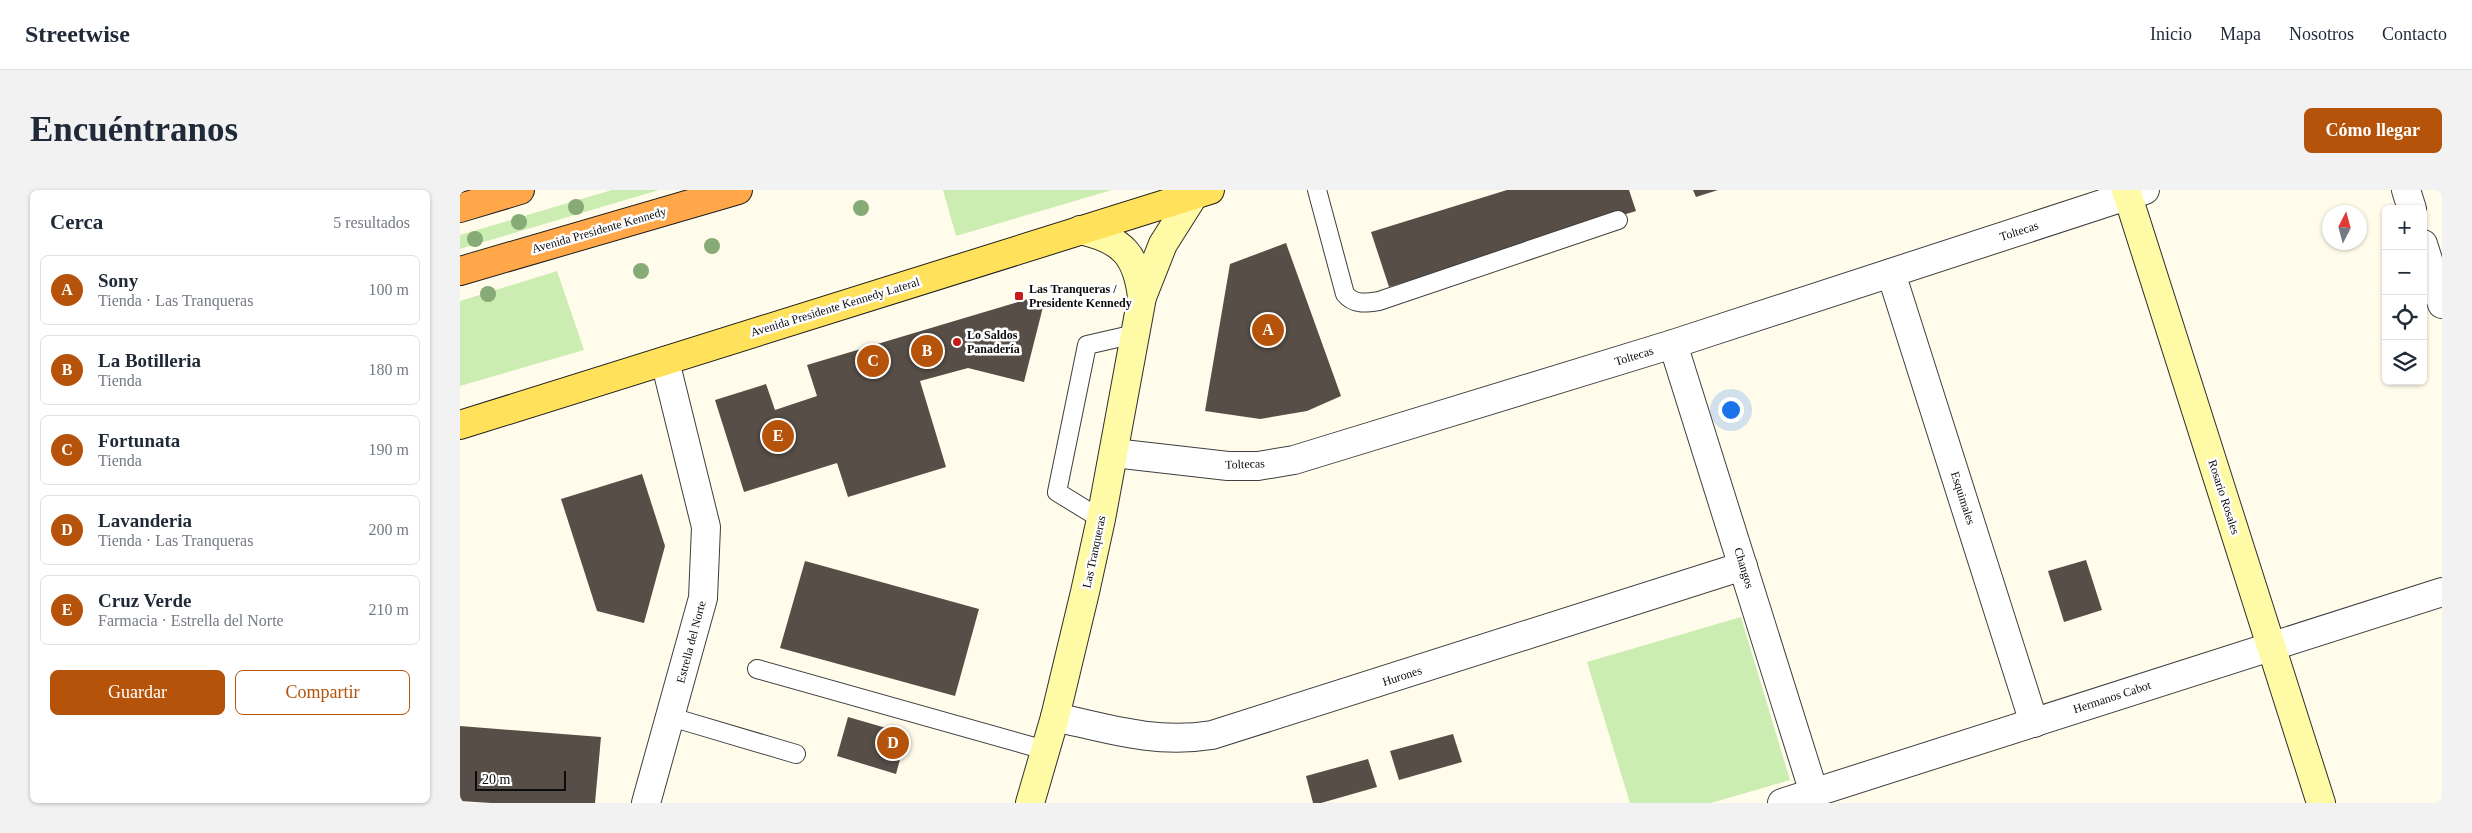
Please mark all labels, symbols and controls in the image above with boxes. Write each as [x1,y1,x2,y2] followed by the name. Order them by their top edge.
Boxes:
[25,21,130,47] text: Streetwise
[2150,24,2192,44] text: Inicio
[2220,24,2261,44] text: Mapa
[2289,24,2354,44] text: Nosotros
[2382,24,2447,44] text: Contacto
[2304,108,2442,153] button: Cómo llegar
[30,110,238,149] text: Encuéntranos
[530,204,668,256] street label: Avenida Presidente Kennedy
[2322,205,2367,250] north arrow
[2382,205,2427,385] map controls
[2382,205,2427,250] button: +
[50,210,103,234] text: Cerca
[333,214,410,231] text: 5 resultados
[1998,218,2040,244] street label: Toltecas
[2382,250,2427,295] button: −
[98,270,138,291] text: Sony
[749,274,922,339] street label: Avenida Presidente Kennedy Lateral
[61,281,73,298] text: A
[369,281,409,298] text: 100 m
[1029,282,1132,310] place label: Las Tranqueras / Presidente Kennedy
[1013,290,1025,302] marker: Las Tranqueras / Presidente Kennedy
[98,292,253,309] text: Tienda · Las Tranqueras
[2382,295,2427,340] button: locate
[1252,311,1284,349] pin: A
[967,328,1020,356] place label: Lo Saldos Panadería
[911,332,943,370] pin: B
[951,336,963,348] marker: Lo Saldos Panadería
[2382,340,2427,385] button: layers
[857,342,889,380] pin: C
[1613,343,1655,369] street label: Toltecas
[98,350,201,371] text: La Botilleria
[62,361,72,378] text: B
[369,361,409,378] text: 180 m
[98,372,142,389] text: Tienda
[1718,397,1744,423] your location
[762,417,794,455] pin: E
[98,430,180,451] text: Fortunata
[61,441,73,458] text: C
[369,441,409,458] text: 190 m
[98,452,142,469] text: Tienda
[1225,456,1265,472] street label: Toltecas
[2205,458,2243,536] street label: Rosario Rosales
[1948,470,1978,527] street label: Esquimales
[98,510,192,531] text: Lavanderia
[1079,514,1109,589] street label: Las Tranqueras
[61,521,73,538] text: D
[369,521,409,538] text: 200 m
[98,532,253,549] text: Tienda · Las Tranqueras
[1731,546,1757,590] street label: Changos
[98,590,191,611] text: Cruz Verde
[673,599,709,685] street label: Estrella del Norte
[62,601,72,618] text: E
[369,601,409,618] text: 210 m
[98,612,284,629] text: Farmacia · Estrella del Norte
[1380,663,1424,689] street label: Hurones
[50,670,225,715] button: Guardar
[235,670,410,715] button: Compartir
[2071,678,2153,716] street label: Hermanos Cabot
[877,724,909,762] pin: D
[475,768,566,791] scale bar
[482,772,510,787] text: 20 m

